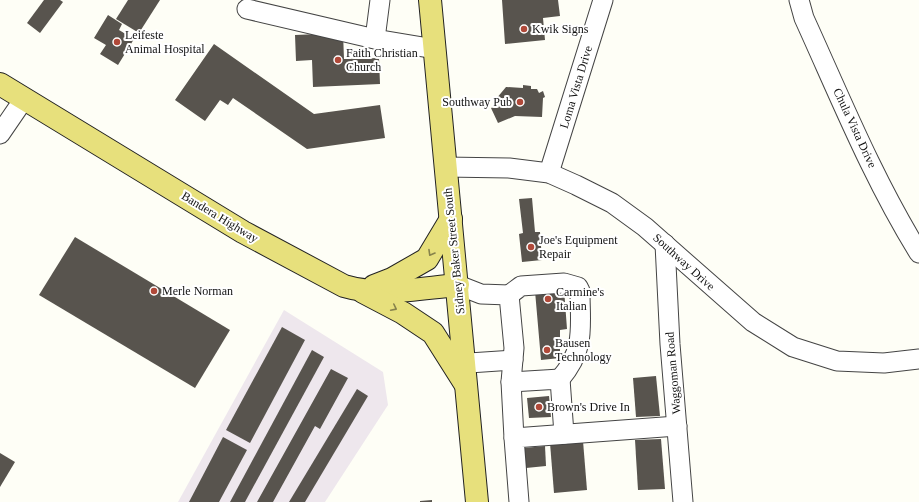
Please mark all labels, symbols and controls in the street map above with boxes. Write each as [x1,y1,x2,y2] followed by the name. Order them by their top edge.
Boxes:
[532,22,589,36] place label: Kwik Signs
[519,24,529,34] marker: Kwik Signs
[125,28,205,56] place label: Leifeste Animal Hospital
[112,37,122,47] marker: Leifeste Animal Hospital
[557,44,595,130] street label: Loma Vista Drive
[346,46,418,74] place label: Faith Christian Church
[333,55,343,65] marker: Faith Christian Church
[830,86,880,170] street label: Chula Vista Drive
[442,95,512,109] place label: Southway Pub
[515,97,525,107] marker: Southway Pub
[440,187,468,315] street label: Sidney Baker Street South
[179,189,261,245] street label: Bandera Highway
[650,231,718,293] street label: Southway Drive
[539,233,618,261] place label: Joe's Equipment Repair
[526,242,536,252] marker: Joe's Equipment Repair
[429,249,436,256] one-way arrow
[162,284,233,298] place label: Merle Norman
[556,285,604,313] place label: Carmine's Italian
[149,286,159,296] marker: Merle Norman
[543,294,553,304] marker: Carmine's Italian
[390,304,398,311] one-way arrow
[662,331,684,415] street label: Waggoman Road
[555,336,611,364] place label: Bausen Technology
[542,345,552,355] marker: Bausen Technology
[547,400,630,414] place label: Brown's Drive In
[534,402,544,412] marker: Brown's Drive In

